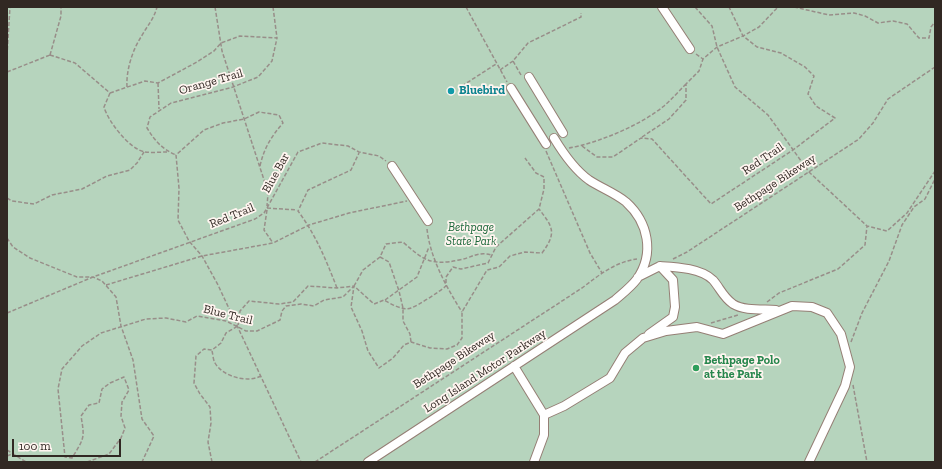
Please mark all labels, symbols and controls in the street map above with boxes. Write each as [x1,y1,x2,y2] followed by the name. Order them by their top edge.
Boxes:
[177,66,245,98] street label: Orange Trail
[459,84,505,98] place label: Bluebird
[446,86,456,96] marker: Bluebird
[740,140,786,178] street label: Red Trail
[259,150,293,196] street label: Blue Bar
[731,151,819,215] street label: Bethpage Bikeway
[208,201,256,231] street label: Red Trail
[446,221,496,249] park label: Bethpage State Park
[202,302,254,328] street label: Blue Trail
[421,326,549,416] street label: Long Island Motor Parkway
[410,328,498,392] street label: Bethpage Bikeway
[704,354,780,382] place label: Bethpage Polo at the Park
[691,363,701,373] marker: Bethpage Polo at the Park
[14,431,123,457] scale bar
[19,439,51,453] text: 100 m

